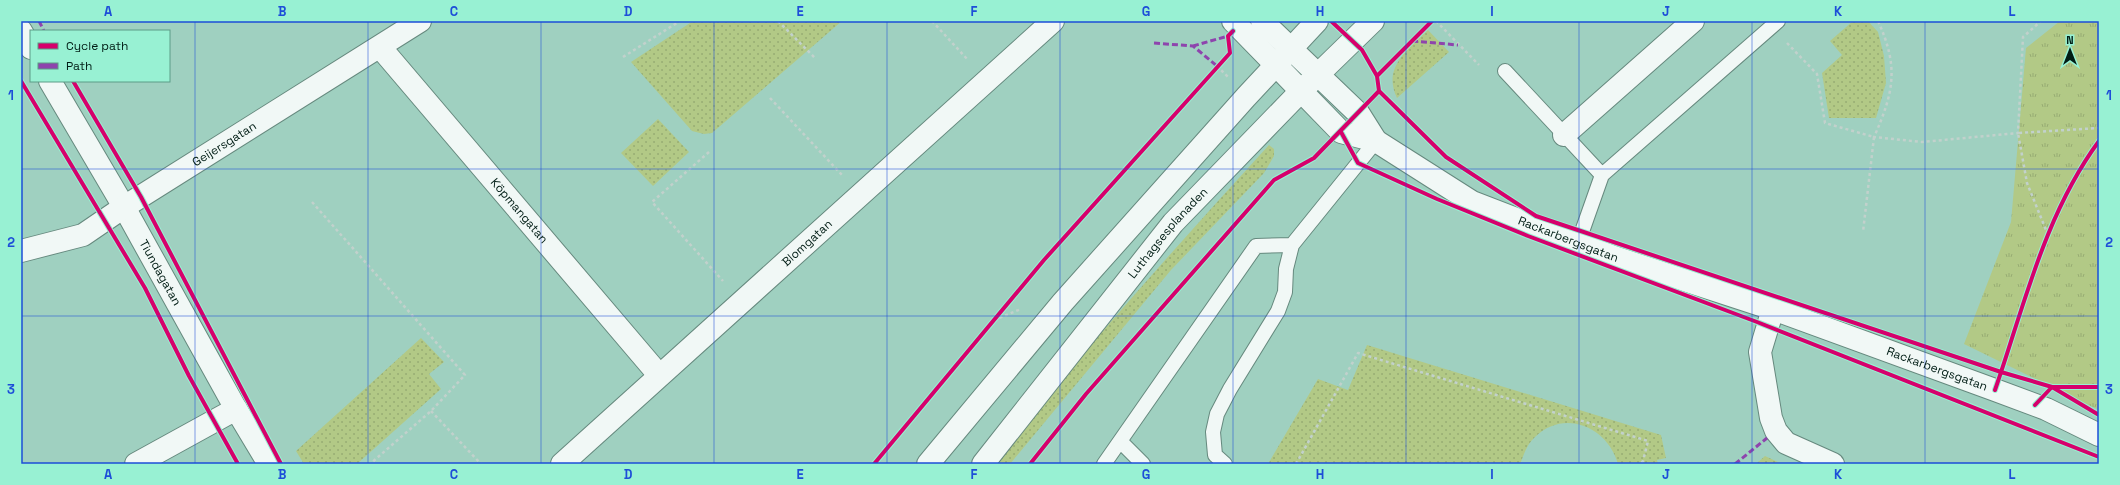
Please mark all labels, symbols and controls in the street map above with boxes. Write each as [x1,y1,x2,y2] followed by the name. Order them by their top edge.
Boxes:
[104,3,113,20] text: A
[278,3,287,20] text: B
[450,3,458,20] text: C
[624,3,633,20] text: D
[796,3,804,20] text: E
[971,3,978,20] text: F
[1142,3,1150,20] text: G
[1316,3,1324,20] text: H
[1490,3,1494,20] text: I
[1662,3,1670,20] text: J
[1834,3,1843,20] text: K
[2008,3,2016,20] text: L
[30,30,170,82] legend
[2050,30,2090,70] north arrow
[2066,33,2074,47] text: N
[66,38,128,54] text: Cycle path
[66,58,92,74] text: Path
[8,87,14,104] text: 1
[2106,87,2112,104] text: 1
[189,118,259,170] street label: Geijersgatan
[487,175,552,247] street label: Köpmangatan
[1124,184,1211,282] street label: Luthagsesplanaden
[1516,213,1620,266] street label: Rackarbergsgatan
[778,216,836,270] street label: Blomgatan
[7,234,15,251] text: 2
[2105,234,2113,251] text: 2
[136,237,185,308] street label: Tiundagatan
[1884,343,1990,395] street label: Rackarbergsgatan
[7,381,15,398] text: 3
[2105,381,2113,398] text: 3
[104,466,113,483] text: A
[278,466,287,483] text: B
[450,466,458,483] text: C
[624,466,633,483] text: D
[796,466,804,483] text: E
[971,466,978,483] text: F
[1142,466,1150,483] text: G
[1316,466,1324,483] text: H
[1490,466,1494,483] text: I
[1662,466,1670,483] text: J
[1834,466,1843,483] text: K
[2008,466,2016,483] text: L

